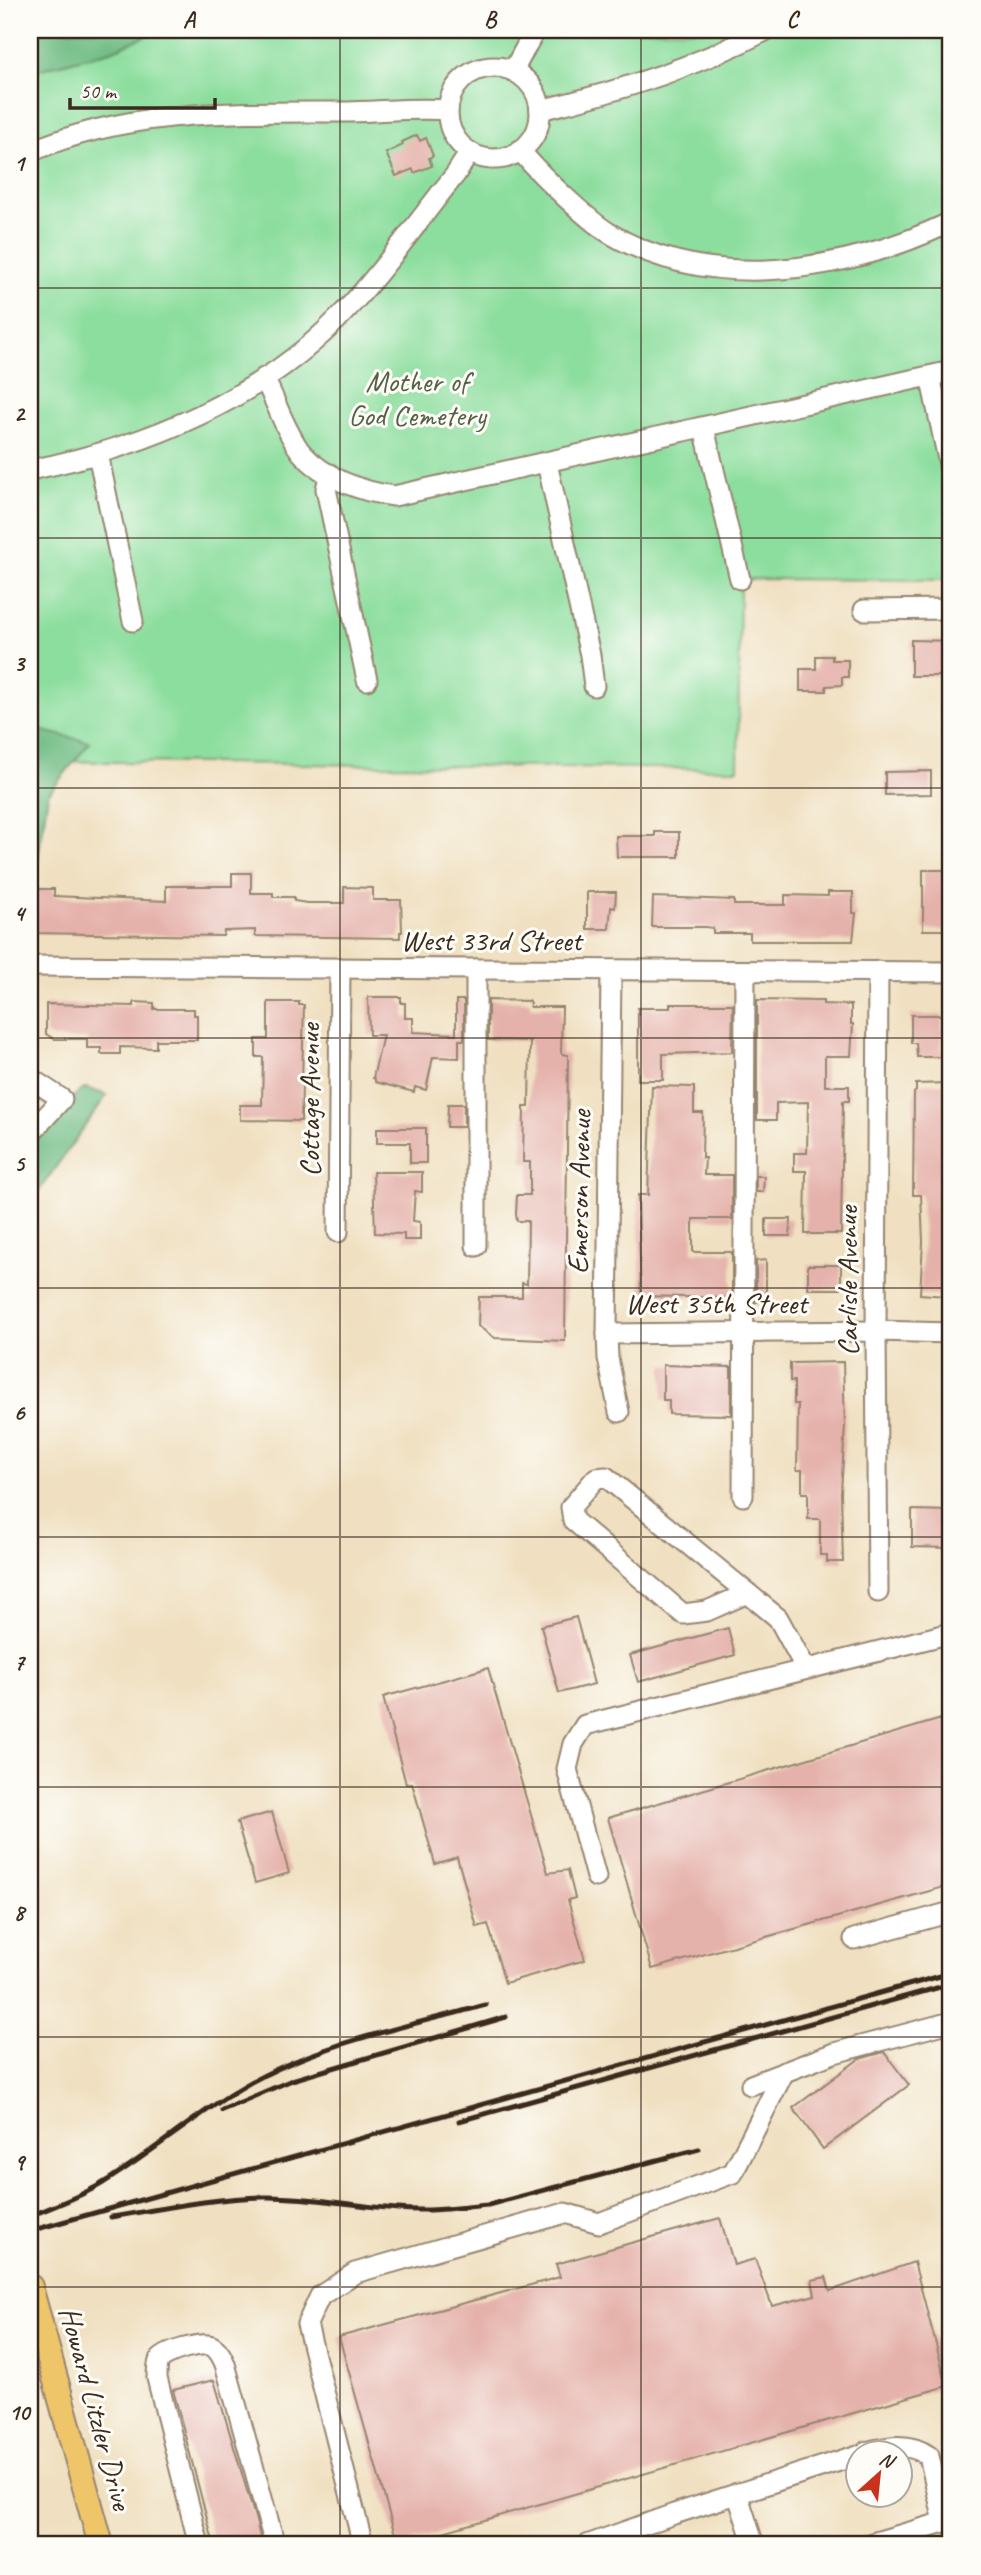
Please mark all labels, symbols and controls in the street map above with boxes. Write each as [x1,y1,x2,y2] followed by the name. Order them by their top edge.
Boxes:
[183,5,197,34] text: A
[484,5,498,34] text: B
[787,5,801,34] text: C
[70,66,215,110] scale bar
[80,78,118,104] text: 50 m
[14,149,27,178] text: 1
[348,362,487,434] park label: Mother of God Cemetery
[14,399,27,428] text: 2
[14,649,27,678] text: 3
[14,899,27,928] text: 4
[401,921,584,959] street label: West 33rd Street
[290,1021,328,1177] street label: Cottage Avenue
[559,1107,599,1274] street label: Emerson Avenue
[14,1149,26,1178] text: 5
[828,1204,866,1356] street label: Carlisle Avenue
[625,1284,810,1322] street label: West 35th Street
[14,1398,27,1427] text: 6
[14,1648,27,1677] text: 7
[14,1898,27,1927] text: 8
[14,2148,27,2177] text: 9
[51,2302,142,2516] street label: Howard Litzler Drive
[9,2398,32,2427] text: 10
[844,2438,914,2508] north arrow
[876,2446,900,2475] text: N

